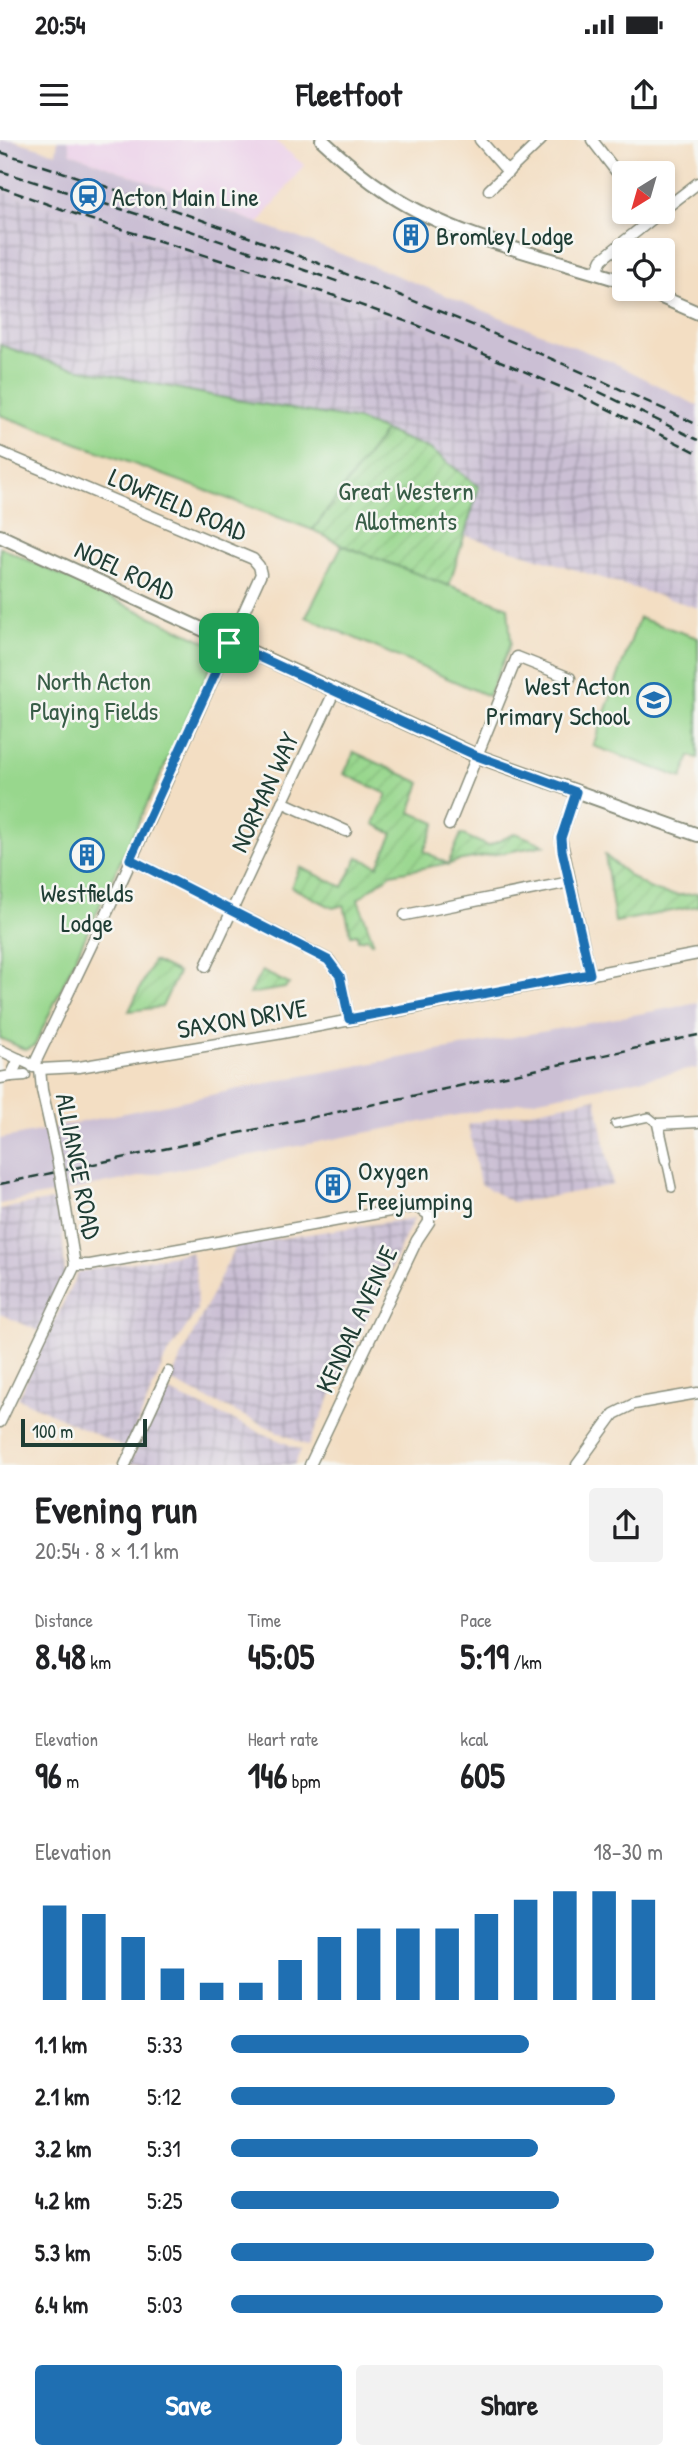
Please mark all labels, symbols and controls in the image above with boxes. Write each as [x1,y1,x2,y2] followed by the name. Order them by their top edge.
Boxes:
[35,7,86,42] text: 20:54
[296,73,402,116] text: Fleetfoot
[35,76,73,114] icon: menu
[625,76,663,114] icon: share
[612,161,676,224] north arrow
[612,161,675,301] map controls
[69,177,107,215] station icon: Acton Main Line
[112,179,259,214] place label: Acton Main Line
[392,216,430,254] building icon: Bromley Lodge
[436,218,574,253] place label: Bromley Lodge
[612,238,675,301] button: locate
[104,459,253,549] street label: LOWFIELD ROAD
[338,473,474,538] park label: Great Western Allotments
[69,532,181,609] street label: NOEL ROAD
[199,613,259,673] pin
[210,624,248,662] icon: arrive
[30,663,158,728] park label: North Acton Playing Fields
[486,668,630,733] place label: West Acton Primary School
[635,681,673,719] school or university icon: West Acton Primary School
[221,726,307,858] street label: NORMAN WAY
[68,836,106,874] building icon: Westfields Lodge
[40,875,134,940] place label: Westfields Lodge
[175,989,310,1047] street label: SAXON DRIVE
[48,1090,110,1242] street label: ALLIANCE ROAD
[357,1153,473,1218] place label: Oxygen Freejumping
[314,1166,352,1204] building icon: Oxygen Freejumping
[307,1240,405,1398] street label: KENDAL AVENUE
[21,1416,147,1448] scale bar
[32,1418,73,1444] text: 100 m
[35,1483,198,1535] text: Evening run
[589,1488,663,1562] button: share
[35,1535,179,1566] text: 20:54 · 8 × 1.1 km
[35,1607,93,1633] text: Distance
[248,1607,281,1633] text: Time
[460,1607,492,1633] text: Pace
[35,1633,86,1680] text: 8.48
[248,1633,314,1680] text: 45:05
[460,1633,509,1680] text: 5:19
[86,1649,111,1675] text: km
[509,1649,542,1675] text: /km
[35,1726,98,1752] text: Elevation
[248,1726,319,1752] text: Heart rate
[460,1726,488,1752] text: kcal
[35,1752,62,1799] text: 96
[248,1752,287,1799] text: 146
[460,1752,505,1799] text: 605
[62,1768,79,1794] text: m
[287,1768,321,1794] text: bpm
[35,1836,111,1867] text: Elevation
[593,1836,663,1867] text: 18–30 m
[35,2029,87,2060] text: 1.1 km
[147,2029,183,2060] text: 5:33
[35,2081,90,2112] text: 2.1 km
[147,2081,181,2112] text: 5:12
[35,2133,91,2164] text: 3.2 km
[147,2133,181,2164] text: 5:31
[35,2185,90,2216] text: 4.2 km
[147,2185,183,2216] text: 5:25
[35,2237,90,2268] text: 5.3 km
[147,2237,182,2268] text: 5:05
[35,2289,88,2320] text: 6.4 km
[147,2289,183,2320] text: 5:03
[35,2365,342,2445] button: Save
[356,2365,663,2445] button: Share

